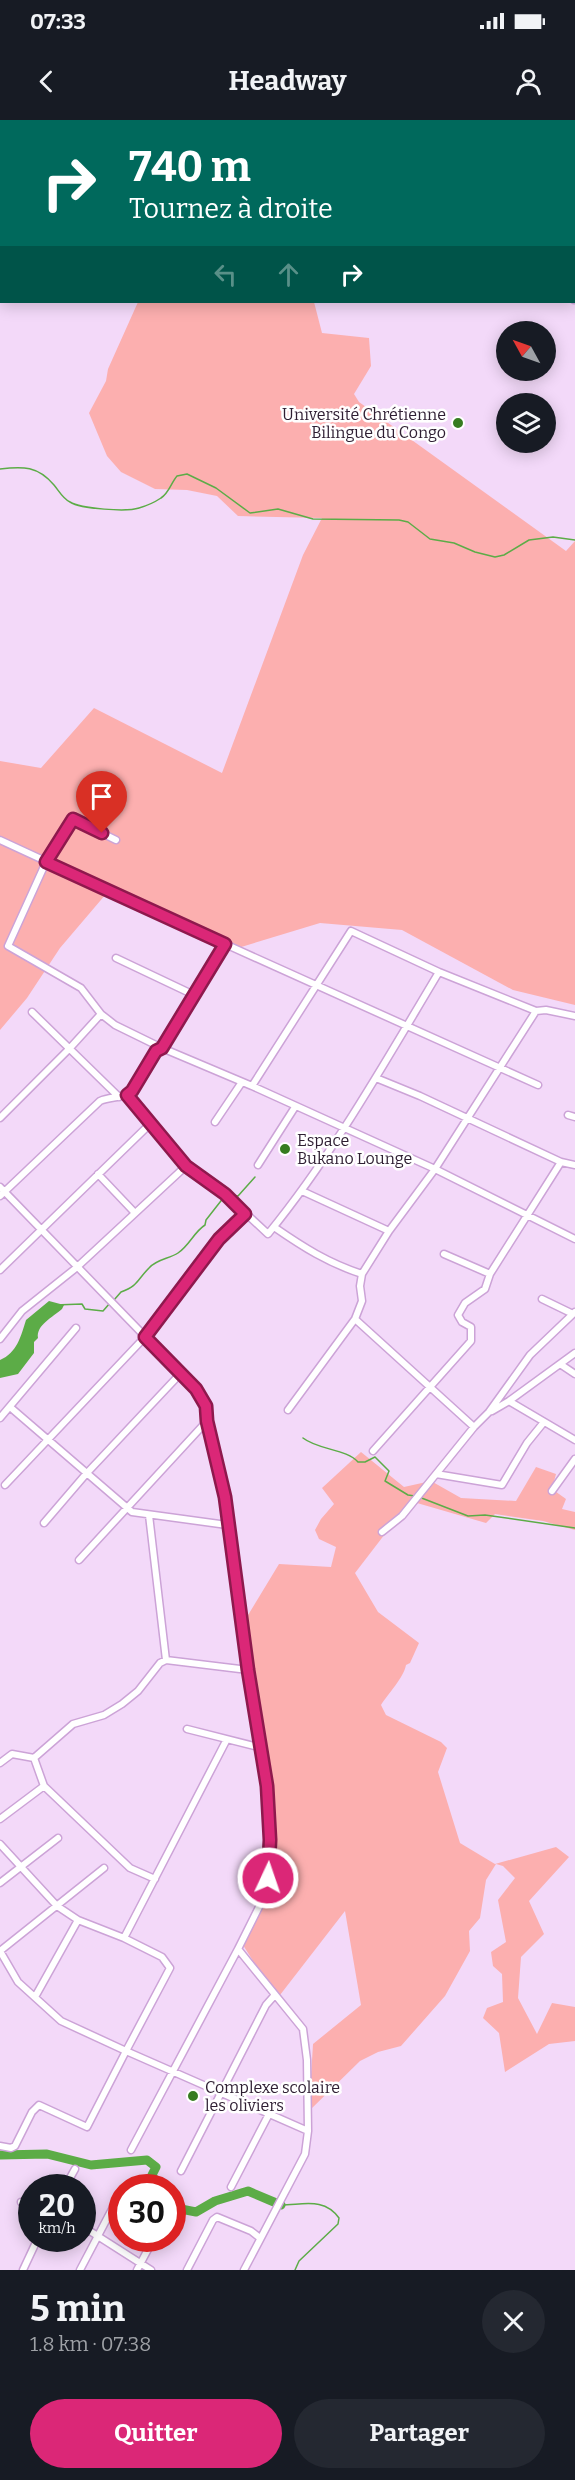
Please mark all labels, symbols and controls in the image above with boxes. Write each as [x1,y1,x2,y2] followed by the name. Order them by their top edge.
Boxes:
[30,8,86,35] text: 07:33
[30,65,63,98] icon: back
[228,65,347,97] text: Headway
[512,65,545,98] icon: person
[129,142,251,192] text: 740 m
[30,144,108,222] icon: right
[129,193,333,225] text: Tournez à droite
[209,258,242,291] icon: left
[272,258,305,291] icon: ahead
[335,258,368,291] icon: right
[496,321,556,381] north arrow
[496,321,556,453] map controls
[496,393,556,453] button: layers
[282,405,446,442] place label: Université Chrétienne Bilingue du Congo
[451,416,465,430] marker: Université Chrétienne Bilingue du Congo
[76,771,127,833] pin
[85,780,118,813] icon: arrive
[297,1131,412,1168] place label: Espace Bukano Lounge
[278,1142,292,1156] marker: Espace Bukano Lounge
[236,1846,300,1910] position arrow
[205,2078,340,2115] place label: Complexe scolaire les oliviers
[186,2089,200,2103] marker: Complexe scolaire les oliviers
[108,2174,186,2252] speed limit sign: 30
[39,2188,75,2224] text: 20
[38,2219,76,2237] text: km/h
[30,2287,125,2331] text: 5 min
[482,2290,545,2353] button: close
[30,2332,151,2356] text: 1.8 km · 07:38
[30,2399,282,2468] button: Quitter
[294,2399,545,2468] button: Partager

